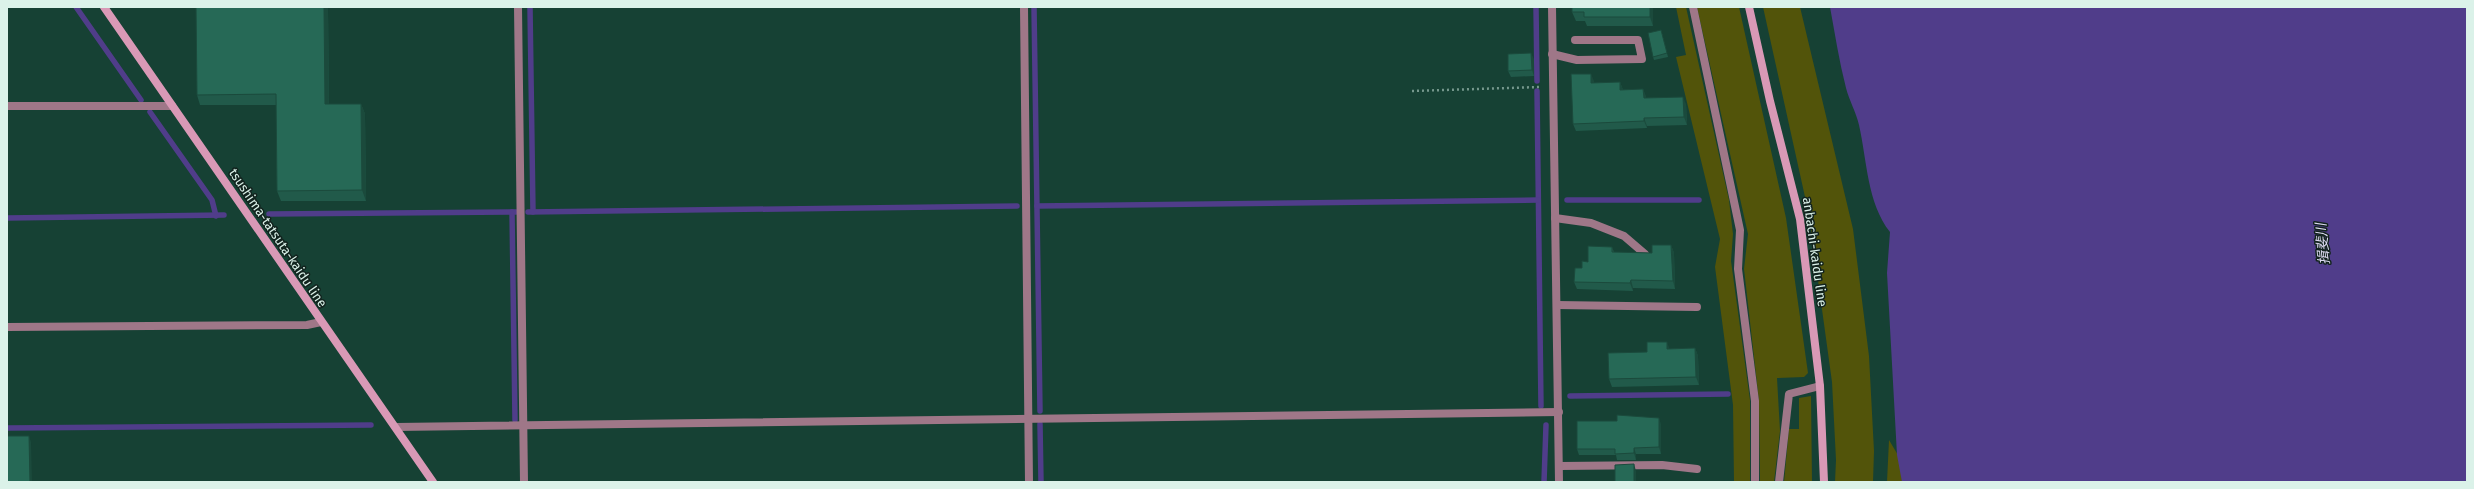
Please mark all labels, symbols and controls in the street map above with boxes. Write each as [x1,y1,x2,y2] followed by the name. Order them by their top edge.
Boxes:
[226,166,330,310] street label: tsushima-tatsuta-kaidu line
[1800,196,1830,308] street label: anbachi-kaidu line
[2313,220,2333,266] water label: 揖斐川

